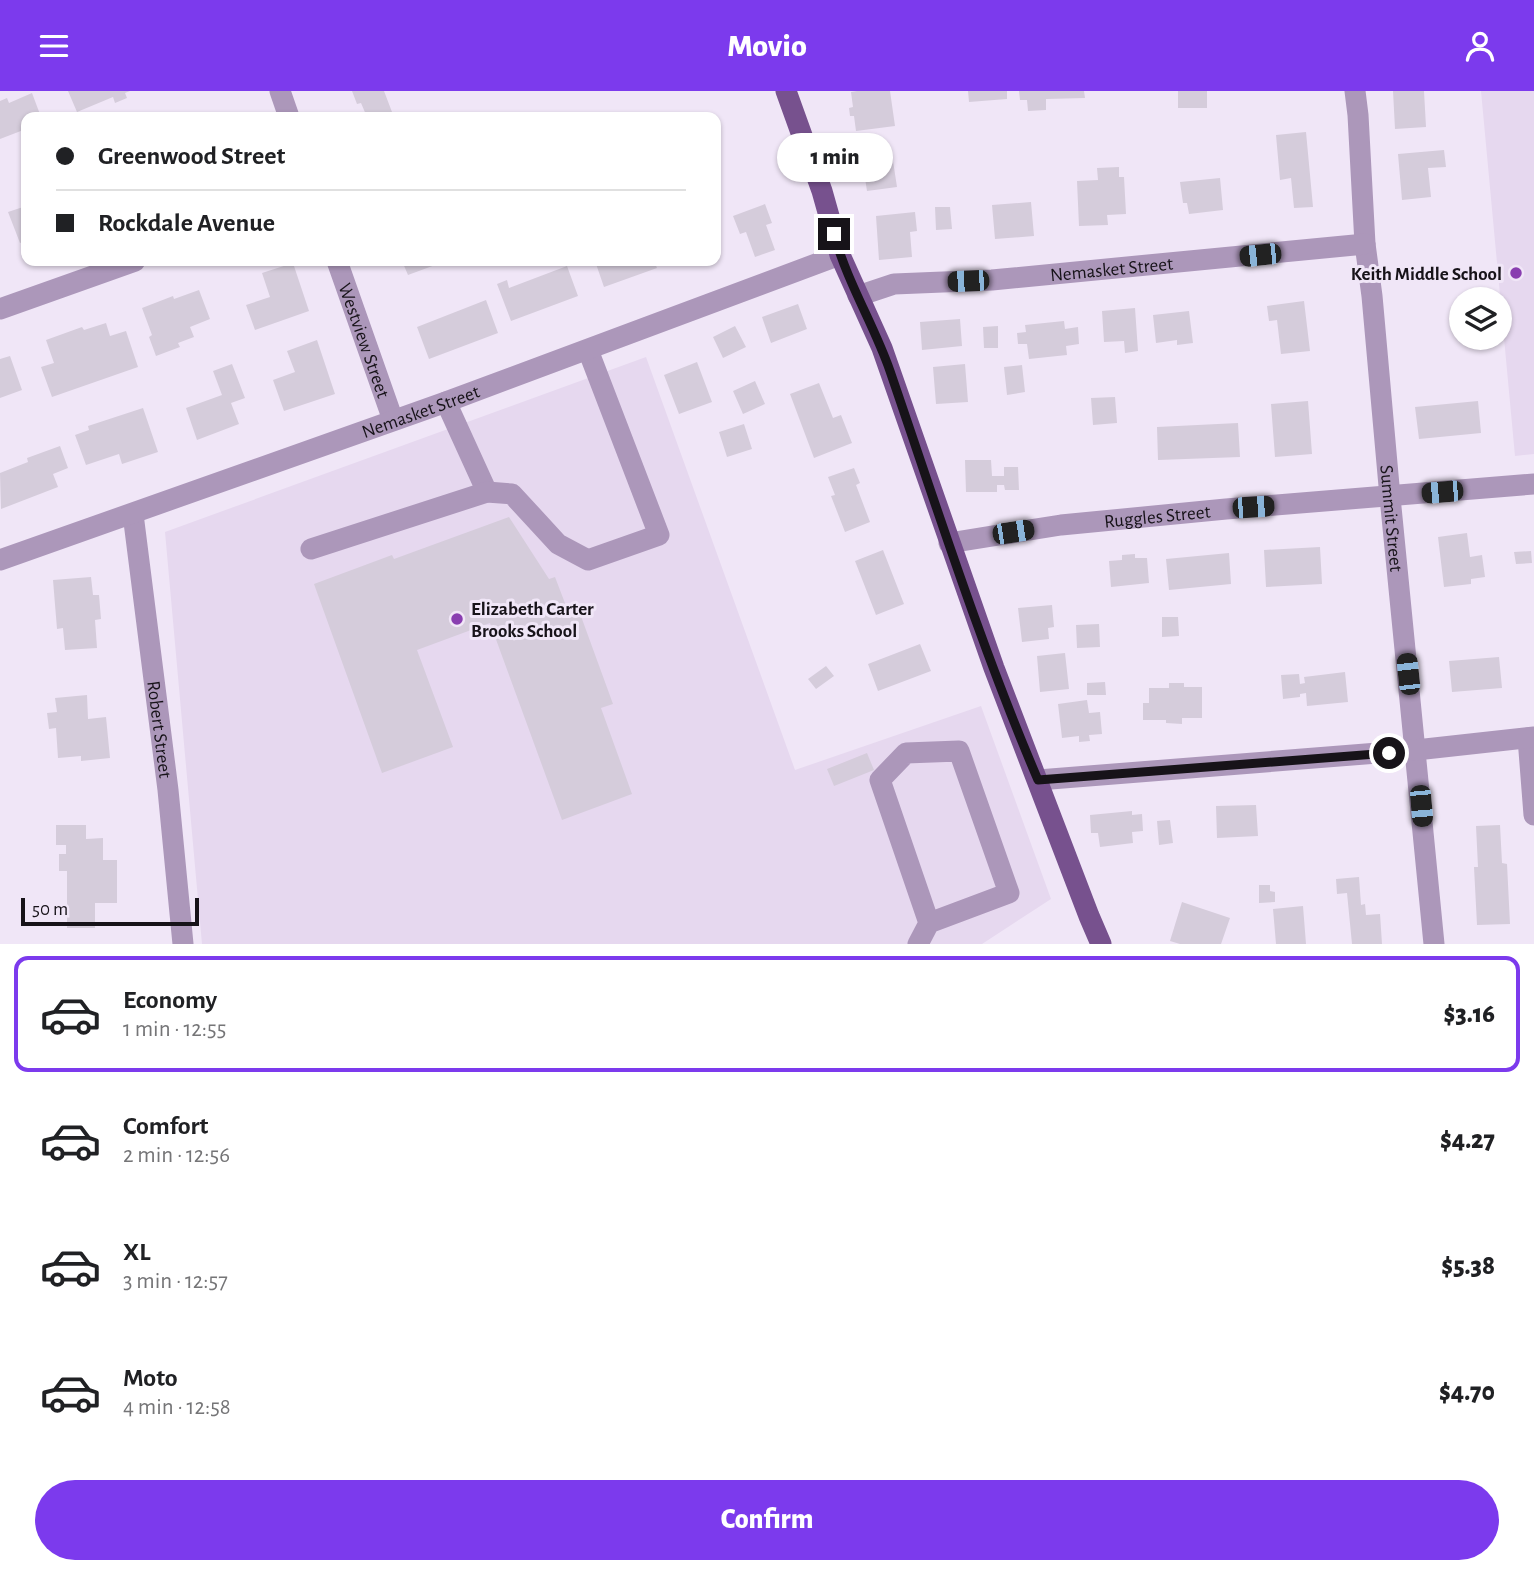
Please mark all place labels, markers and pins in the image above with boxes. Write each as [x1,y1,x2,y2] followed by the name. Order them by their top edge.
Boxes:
[1351,265,1502,284] place label: Keith Middle School
[1508,265,1524,281] marker: Keith Middle School
[471,600,594,641] place label: Elizabeth Carter Brooks School
[449,611,465,627] marker: Elizabeth Carter Brooks School

